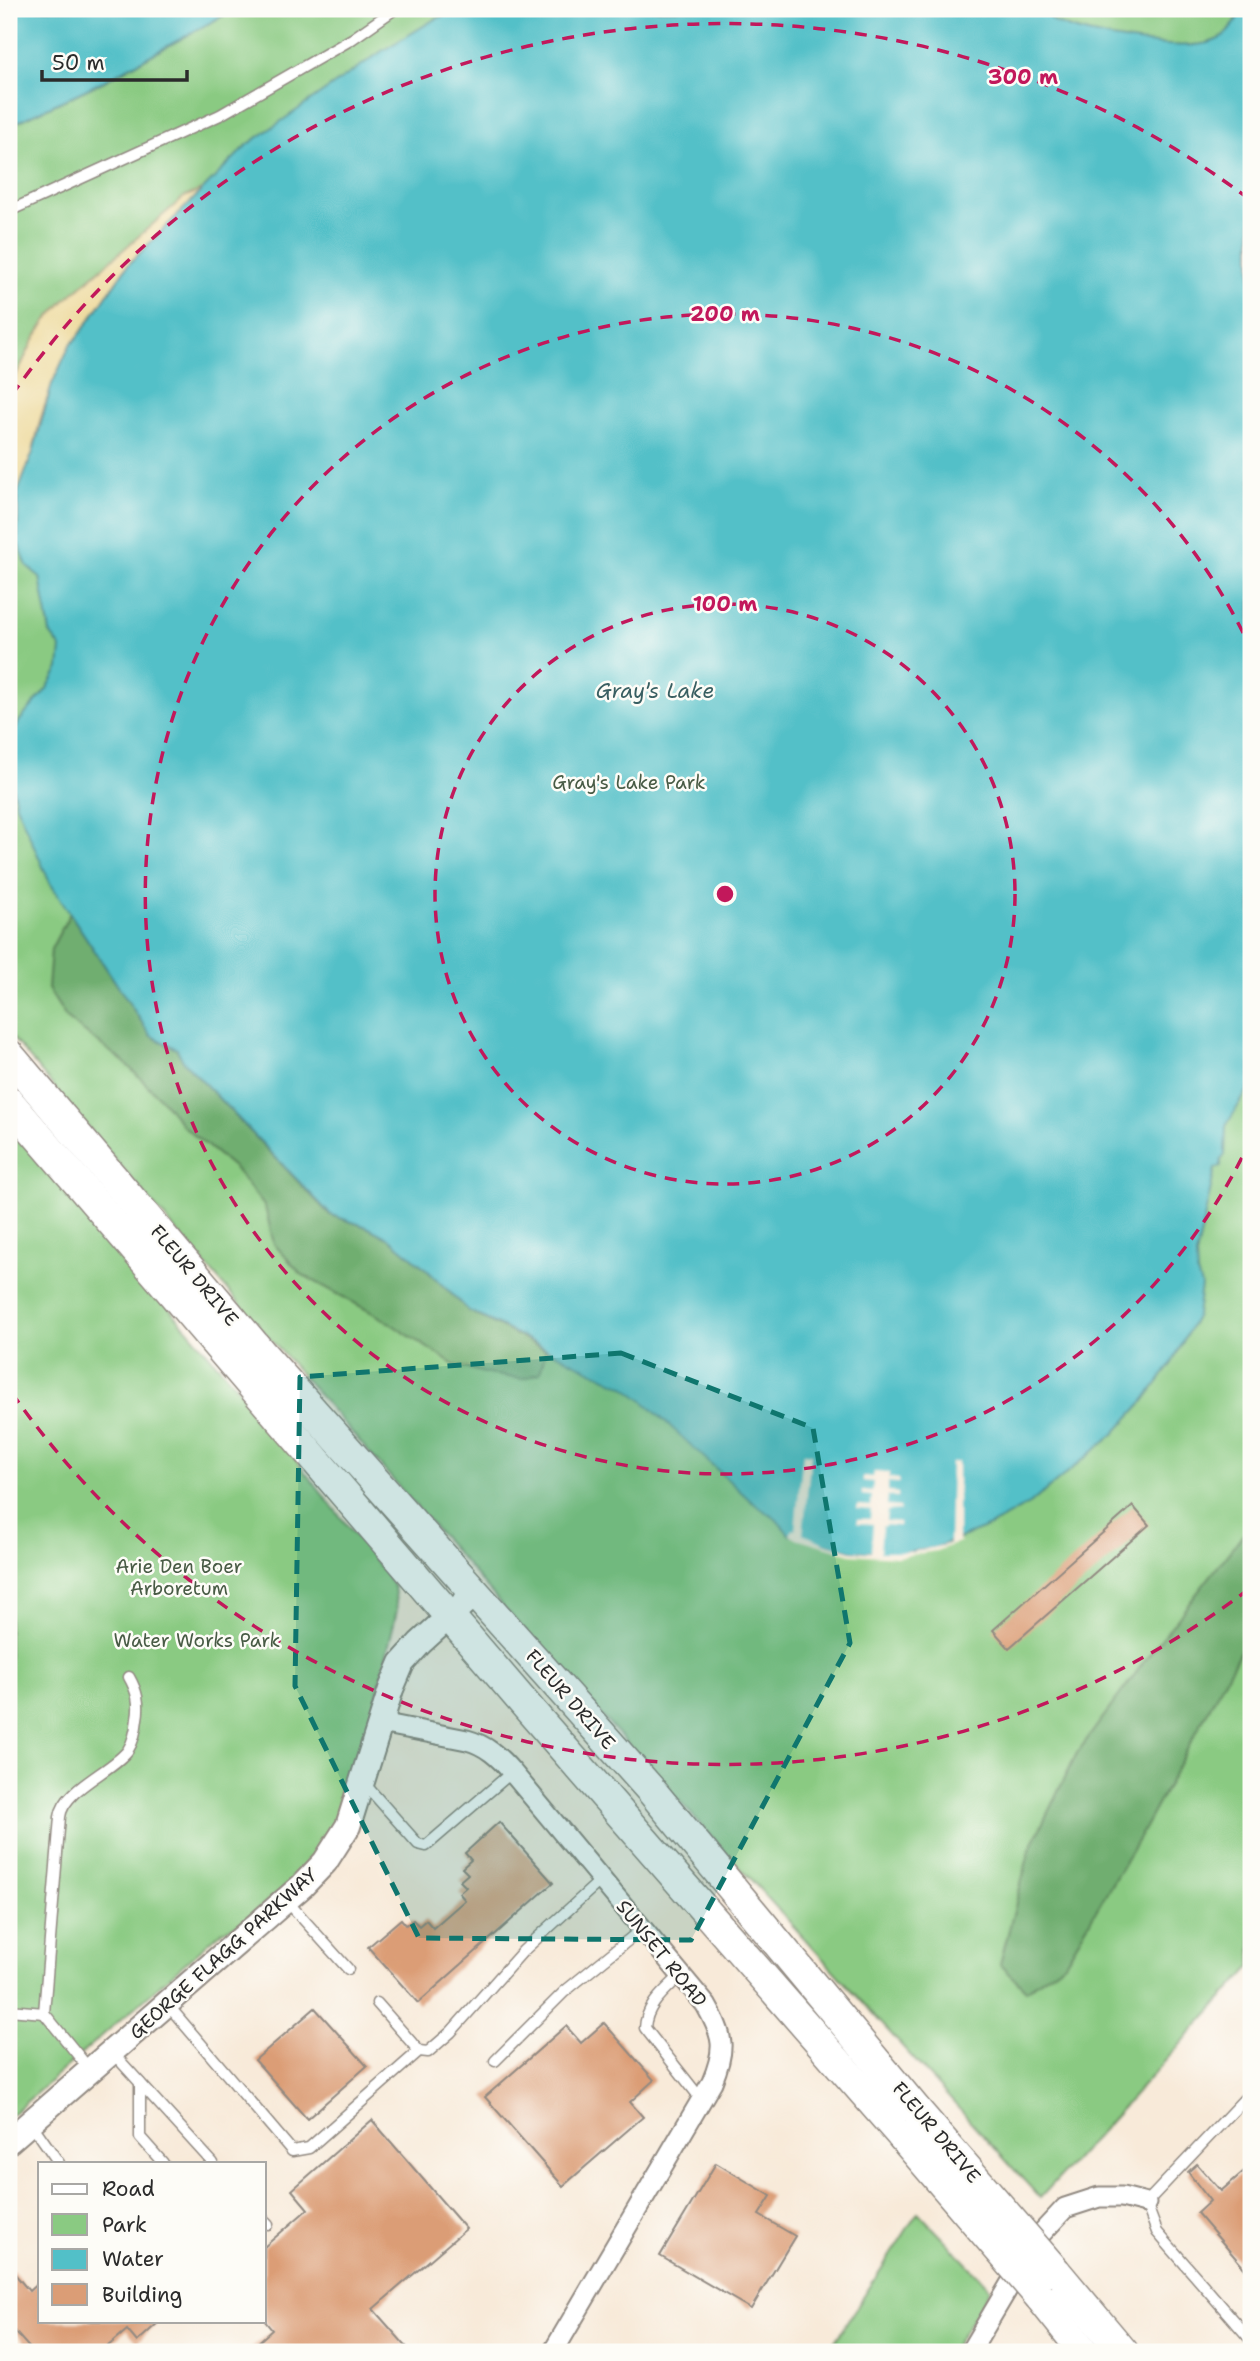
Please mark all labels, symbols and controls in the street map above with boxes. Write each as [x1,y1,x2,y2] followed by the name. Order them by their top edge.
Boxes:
[42,38,187,82] scale bar
[52,49,105,77] text: 50 m
[988,63,1058,91] text: 300 m
[690,300,760,328] text: 200 m
[693,590,757,618] text: 100 m
[596,677,714,705] water label: Gray's Lake
[552,770,706,795] park label: Gray's Lake Park
[713,882,737,906] centre of rings
[145,1219,244,1331] street label: FLEUR DRIVE
[115,1554,243,1601] park label: Arie Den Boer Arboretum
[113,1628,281,1653] park label: Water Works Park
[520,1644,621,1755] street label: FLEUR DRIVE
[124,1862,323,2045] street label: GEORGE FLAGG PARKWAY
[611,1895,712,2012] street label: SUNSET ROAD
[887,2076,986,2188] street label: FLEUR DRIVE
[38,2162,266,2322] legend
[102,2175,155,2203] text: Road
[102,2211,147,2239] text: Park
[102,2245,164,2273] text: Water
[102,2281,182,2309] text: Building

